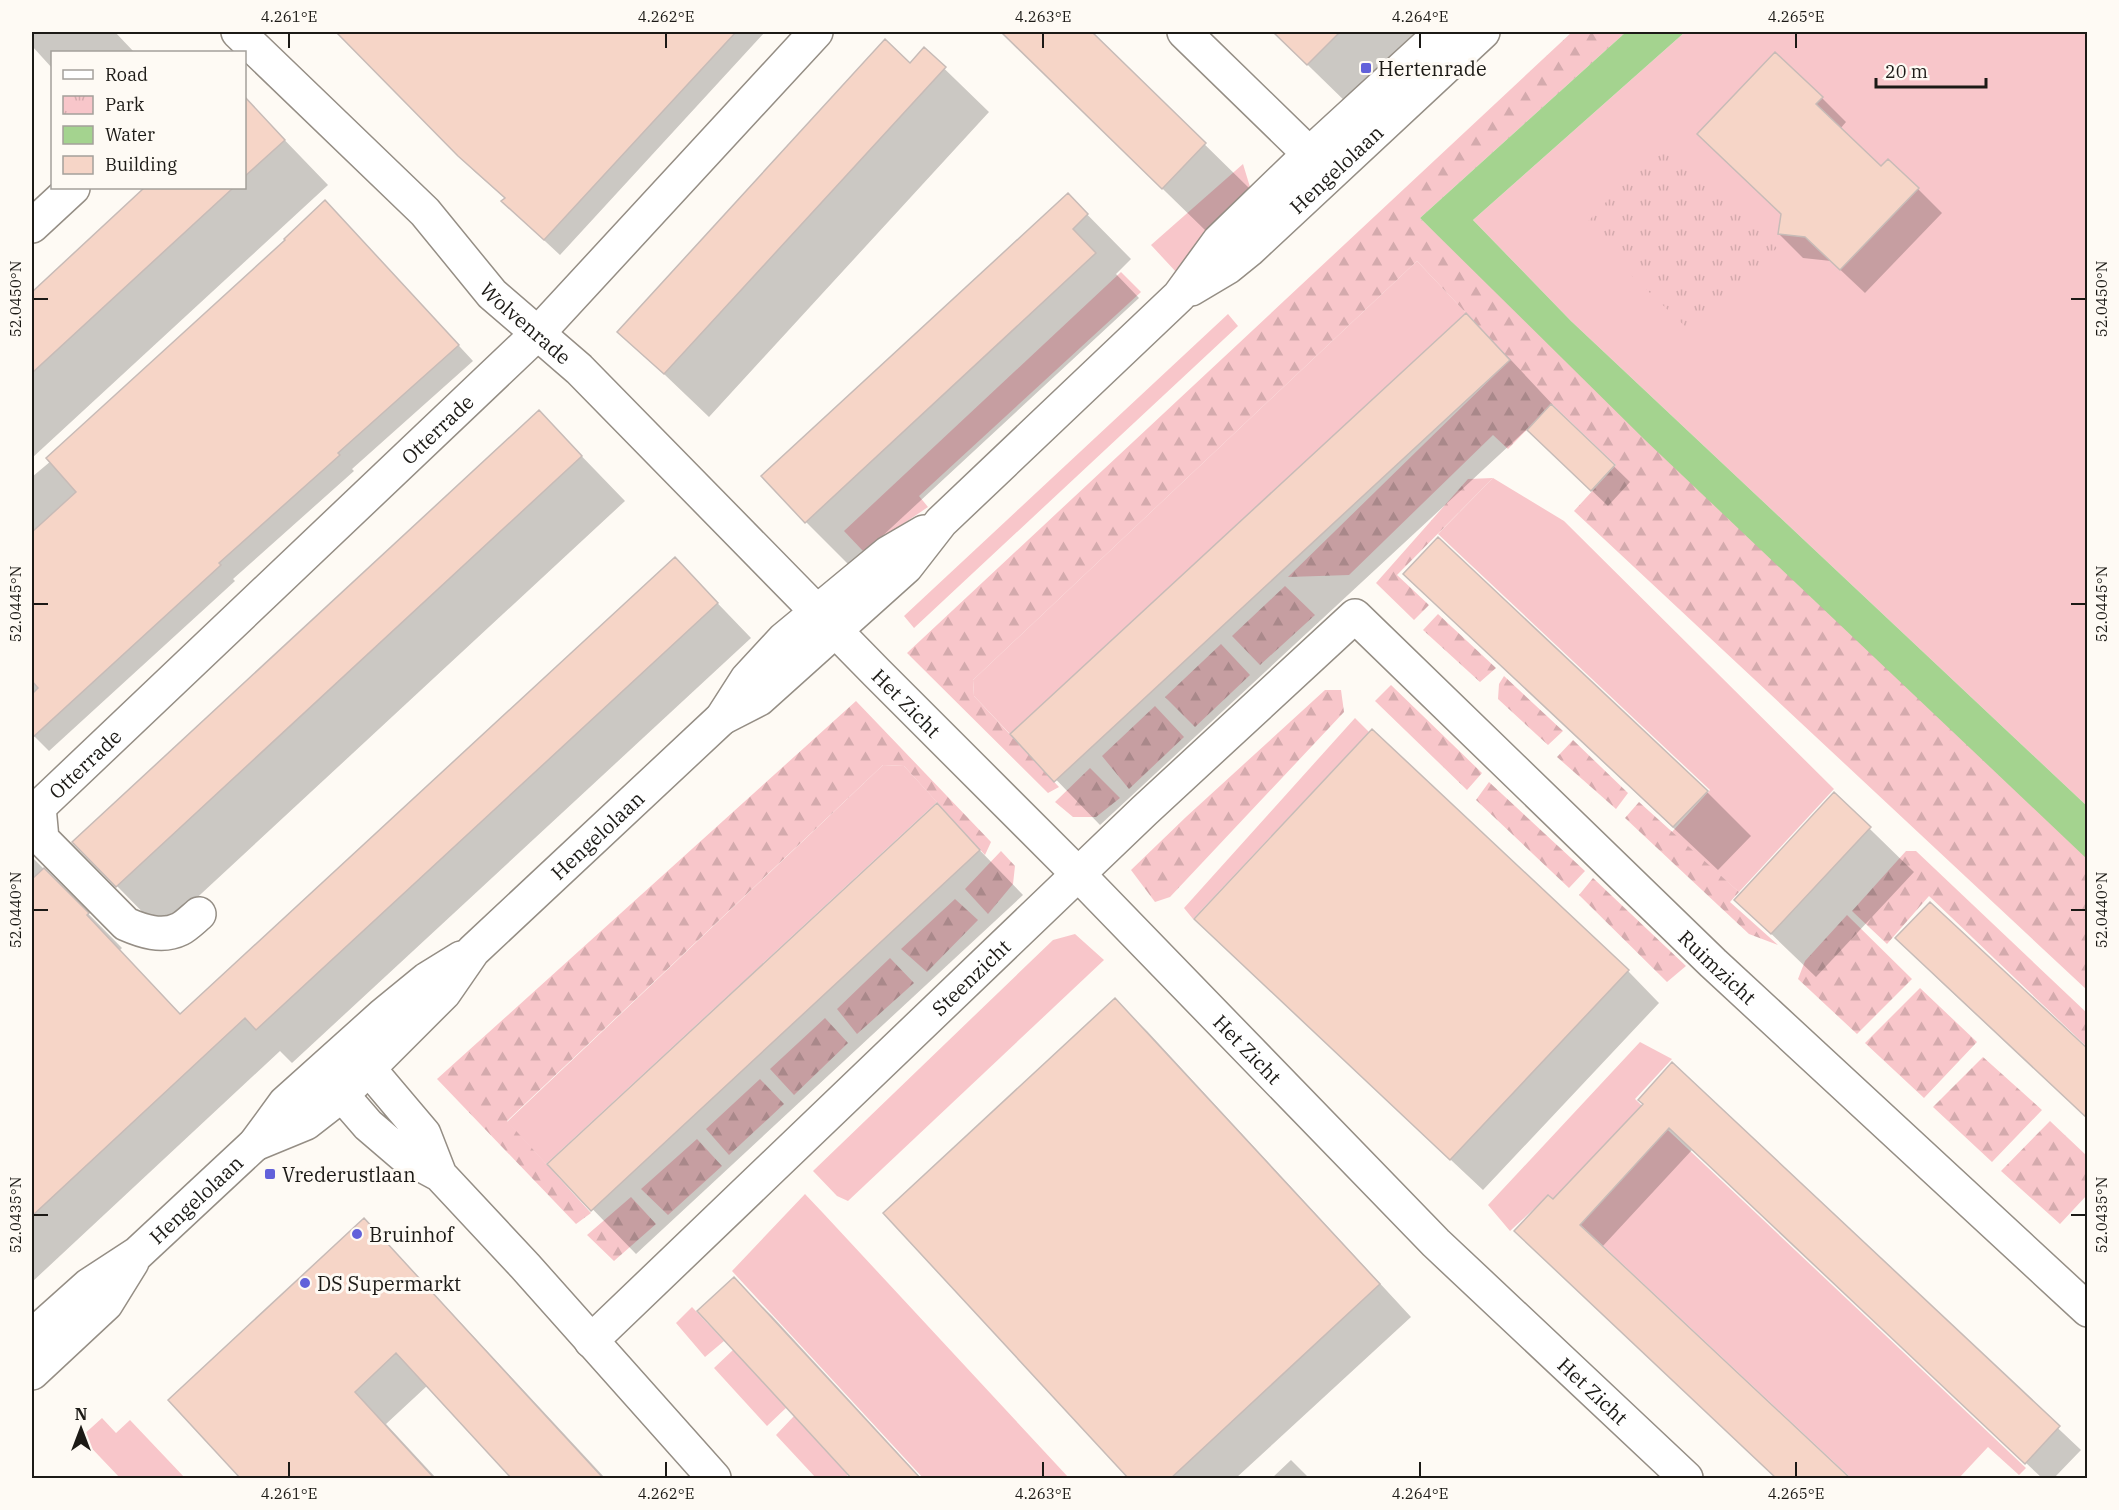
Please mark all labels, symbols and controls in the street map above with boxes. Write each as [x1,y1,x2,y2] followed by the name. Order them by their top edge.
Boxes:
[261,7,317,26] text: 4.261°E
[638,7,694,26] text: 4.262°E
[1015,7,1071,26] text: 4.263°E
[1392,7,1448,26] text: 4.264°E
[1768,7,1824,26] text: 4.265°E
[51,51,246,189] legend
[1876,51,1986,89] scale bar
[1378,55,1487,82] place label: Hertenrade
[1885,60,1928,83] text: 20 m
[1359,61,1373,75] marker: Hertenrade
[105,63,148,86] text: Road
[105,93,145,116] text: Park
[1283,118,1389,219] street label: Hengelolaan
[105,123,155,146] text: Water
[105,153,177,176] text: Building
[6,261,25,337] text: 52.0450°N
[2092,261,2111,337] text: 52.0450°N
[474,276,577,370] street label: Wolvenrade
[395,388,479,470] street label: Otterrade
[6,566,25,642] text: 52.0445°N
[2092,566,2111,642] text: 52.0445°N
[866,662,947,743] street label: Het Zicht
[43,723,127,805] street label: Otterrade
[545,784,650,885] street label: Hengelolaan
[6,872,25,948] text: 52.0440°N
[2092,872,2111,948] text: 52.0440°N
[1673,924,1762,1010] street label: Ruimzicht
[926,933,1016,1021] street label: Steenzicht
[1208,1008,1288,1090] street label: Het Zicht
[143,1149,249,1249] street label: Hengelolaan
[282,1161,416,1188] place label: Vrederustlaan
[263,1167,277,1181] marker: Vrederustlaan
[6,1177,25,1253] text: 52.0435°N
[2092,1177,2111,1253] text: 52.0435°N
[369,1221,455,1248] place label: Bruinhof
[350,1227,364,1241] marker: Bruinhof
[317,1270,461,1297] place label: DS Supermarkt
[298,1276,312,1290] marker: DS Supermarkt
[1552,1351,1634,1430] street label: Het Zicht
[51,1399,111,1459] north arrow
[75,1404,87,1424] text: N
[261,1484,317,1503] text: 4.261°E
[638,1484,694,1503] text: 4.262°E
[1015,1484,1071,1503] text: 4.263°E
[1392,1484,1448,1503] text: 4.264°E
[1768,1484,1824,1503] text: 4.265°E

